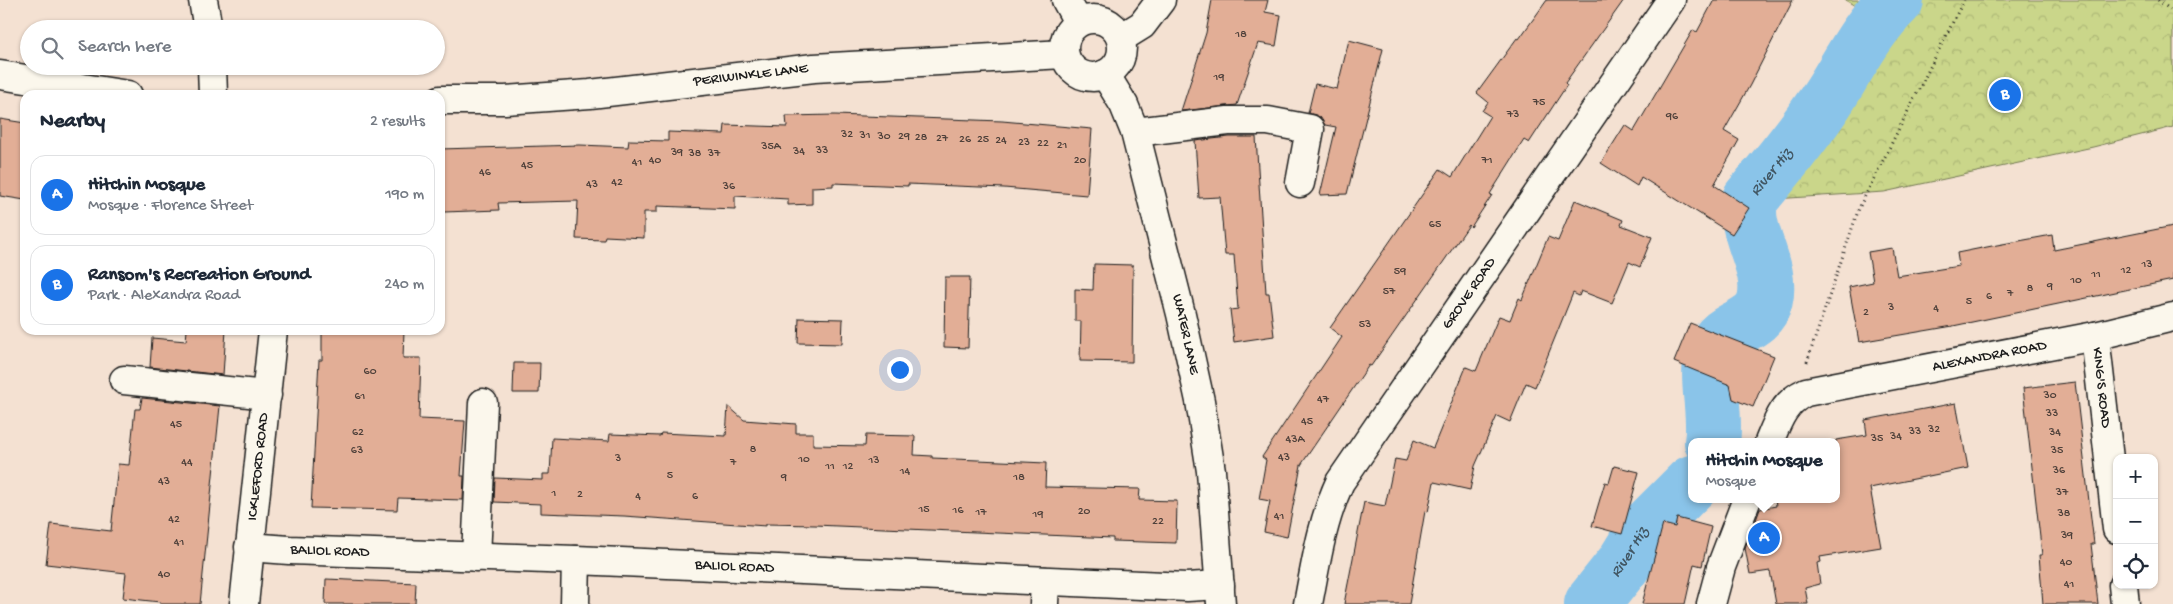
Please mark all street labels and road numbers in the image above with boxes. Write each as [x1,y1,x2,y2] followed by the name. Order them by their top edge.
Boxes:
[691,60,810,91] street label: PERIWINKLE LANE
[1438,254,1500,333] street label: GROVE ROAD
[1167,292,1203,377] street label: WATER LANE
[1931,337,2048,376] street label: ALEXANDRA ROAD
[2087,346,2114,429] street label: KING'S ROAD
[244,412,273,522] street label: ICKLEFORD ROAD
[289,541,370,562] street label: BALIOL ROAD
[694,556,775,578] street label: BALIOL ROAD

